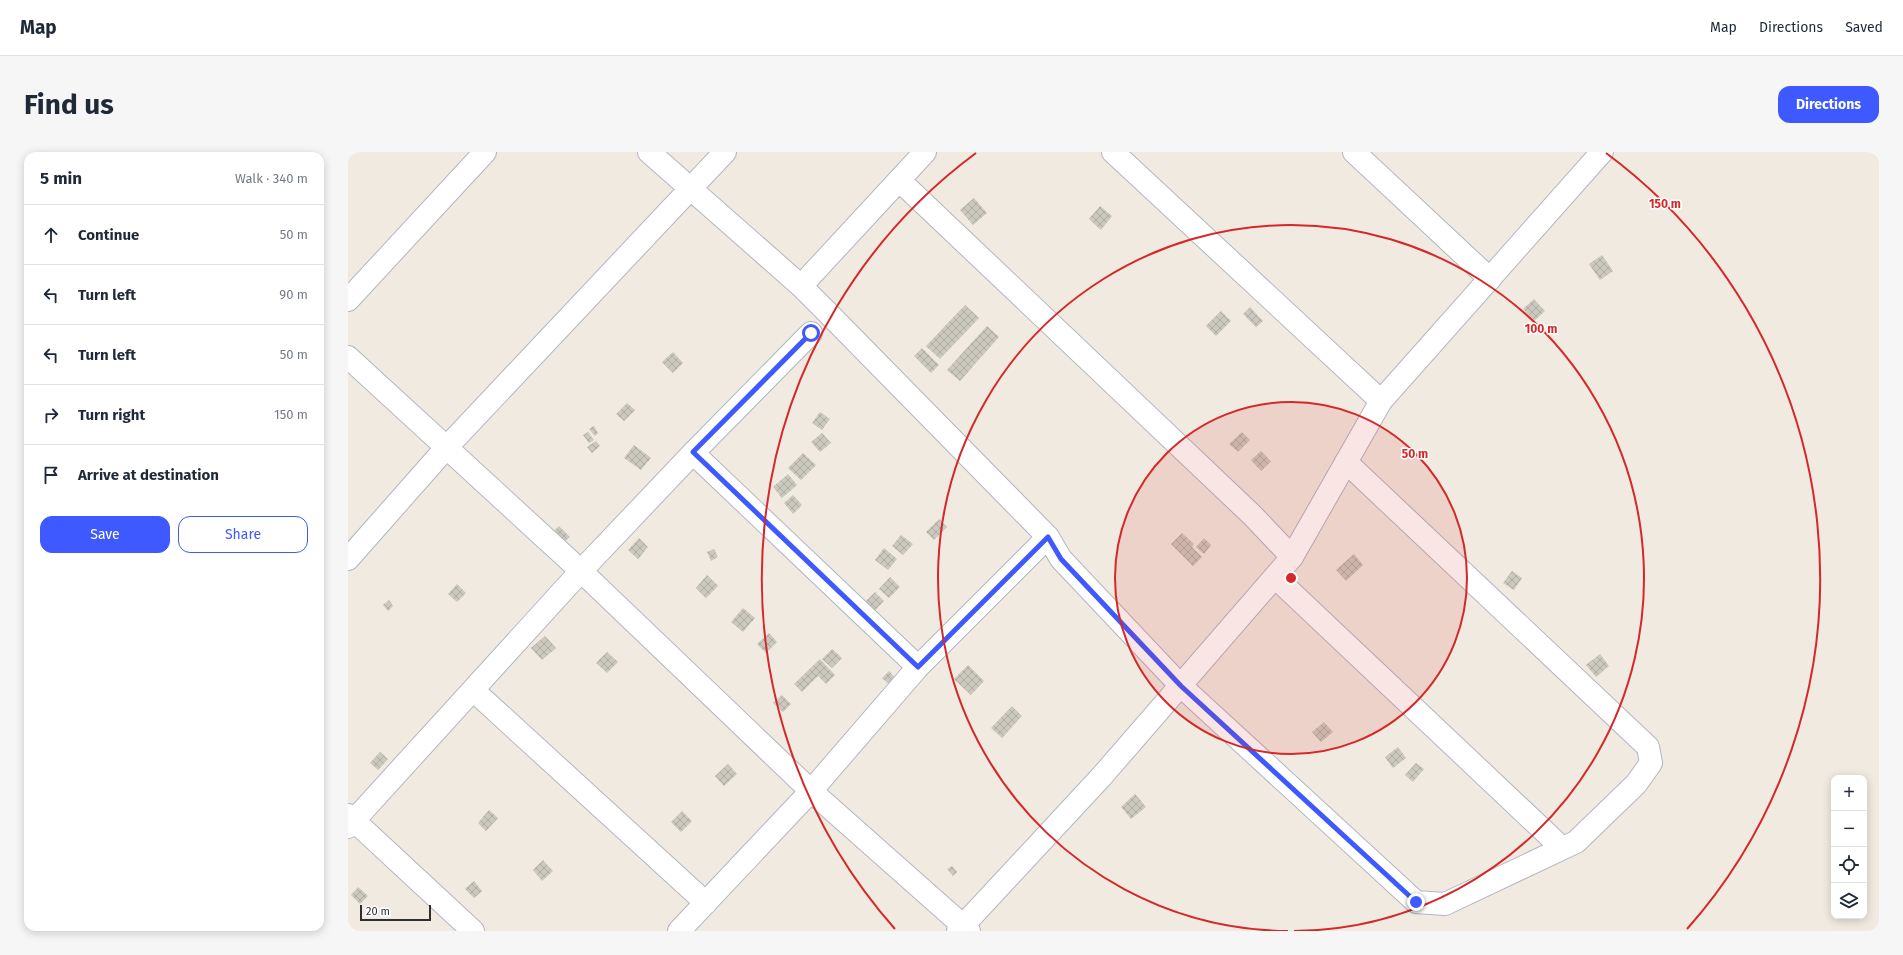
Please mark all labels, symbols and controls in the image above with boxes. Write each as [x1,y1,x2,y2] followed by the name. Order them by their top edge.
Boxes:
[20,16,57,39] text: Map
[1710,19,1737,36] text: Map
[1759,19,1823,36] text: Directions
[1845,19,1883,36] text: Saved
[1778,86,1879,123] button: Directions
[24,88,114,121] text: Find us
[40,168,82,189] text: 5 min
[235,171,308,186] text: Walk · 340 m
[1649,197,1681,211] text: 150 m
[40,224,62,246] icon: ahead
[78,226,139,244] text: Continue
[280,227,308,242] text: 50 m
[40,284,62,306] icon: left
[78,286,136,304] text: Turn left
[279,287,308,302] text: 90 m
[1525,322,1557,336] text: 100 m
[802,324,820,342] route start
[40,344,62,366] icon: left
[78,346,136,364] text: Turn left
[280,347,308,362] text: 50 m
[40,404,62,426] icon: right
[78,406,145,424] text: Turn right
[274,407,308,422] text: 150 m
[1402,447,1428,461] text: 50 m
[40,464,62,486] icon: arrive
[78,466,219,484] text: Arrive at destination
[40,516,170,553] button: Save
[178,516,308,553] button: Share
[1284,571,1298,585] centre of rings
[1831,775,1867,919] map controls
[1831,775,1867,811] button: +
[1831,811,1867,847] button: −
[1831,847,1867,883] button: locate
[1831,883,1867,919] button: layers
[1407,893,1425,911] route end
[360,903,431,922] scale bar
[366,905,390,918] text: 20 m

